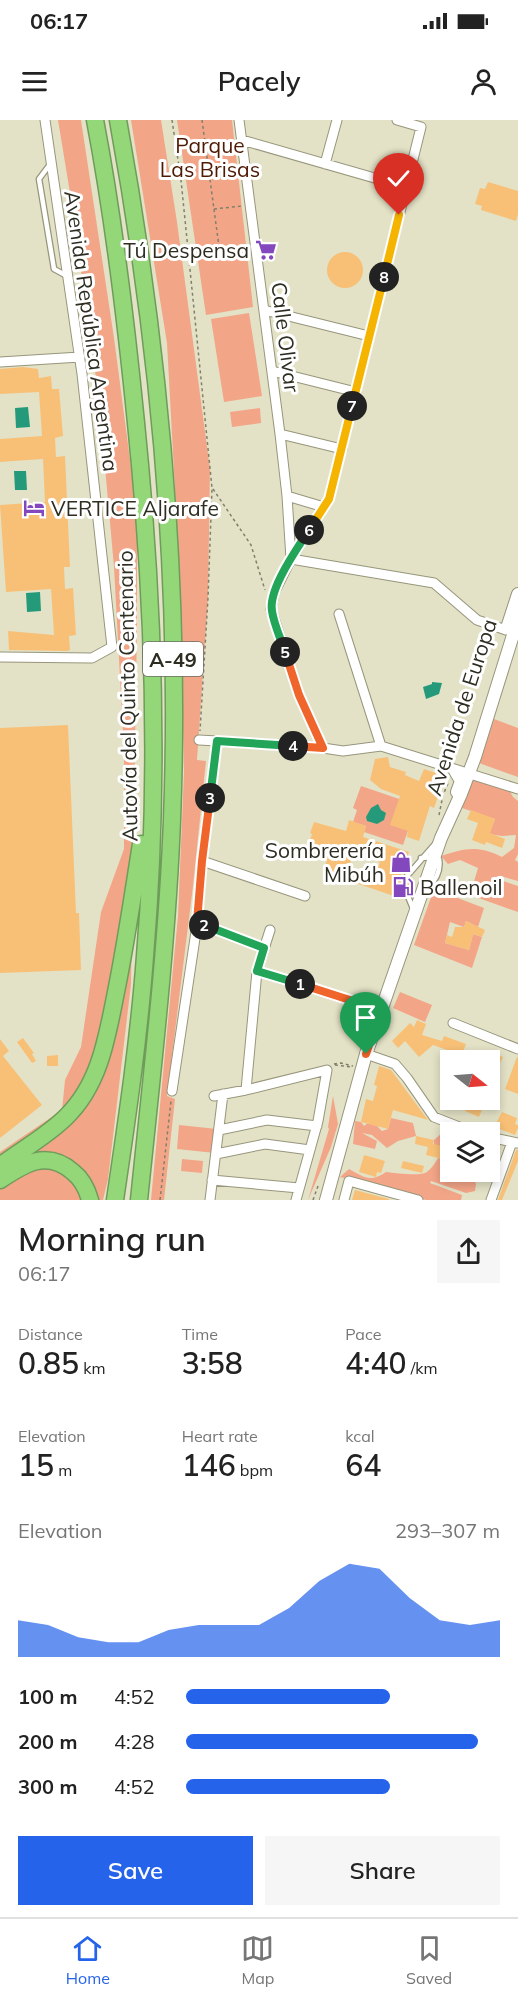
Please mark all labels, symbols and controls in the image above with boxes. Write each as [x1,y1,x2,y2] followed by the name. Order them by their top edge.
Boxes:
[30,7,88,35] text: 06:17
[218,64,300,98] text: Pacely
[18,65,51,98] icon: menu
[467,65,500,98] icon: person
[160,132,260,182] park label: Parque Las Brisas
[373,153,424,215] pin
[382,162,415,195] icon: check
[59,189,125,473] street label: Avenida República Argentina
[123,237,249,263] place label: Tú Despensa
[254,238,278,262] supermarket icon: Tú Despensa
[369,262,399,292] pin: 8
[379,267,389,287] text: 8
[266,280,306,394] street label: Calle Olivar
[337,391,367,421] pin: 7
[347,396,357,416] text: 7
[51,495,219,521] place label: VERTICE Aljarafe
[22,496,46,520] hotel icon: VERTICE Aljarafe
[294,515,324,545] pin: 6
[304,520,314,540] text: 6
[111,550,143,842] street label: Autovía del Quinto Centenario
[420,616,502,798] street label: Avenida de Europa
[270,637,300,667] pin: 5
[143,642,203,676] road number: A-49
[280,642,290,662] text: 5
[278,731,308,761] pin: 4
[288,736,298,756] text: 4
[195,783,225,813] pin: 3
[205,788,215,808] text: 3
[265,837,384,887] place label: Sombrerería Mibúh
[389,850,413,874] shop icon: Sombrerería Mibúh
[420,874,503,900] place label: Ballenoil
[391,875,415,899] fuel station icon: Ballenoil
[189,910,219,940] pin: 2
[199,915,209,935] text: 2
[285,969,315,999] pin: 1
[295,974,305,994] text: 1
[340,992,391,1054] pin
[349,1001,382,1034] icon: arrive
[440,1050,500,1110] north arrow
[440,1050,500,1182] map controls
[440,1122,500,1182] button: layers
[18,1218,206,1259] text: Morning run
[437,1220,500,1283] button: share
[18,1261,71,1286] text: 06:17
[18,1324,83,1344] text: Distance
[182,1324,218,1344] text: Time
[345,1324,381,1344] text: Pace
[18,1344,79,1382] text: 0.85
[182,1344,243,1382] text: 3:58
[345,1344,406,1382] text: 4:40
[79,1358,106,1378] text: km
[406,1358,437,1378] text: /km
[18,1426,86,1446] text: Elevation
[182,1426,258,1446] text: Heart rate
[345,1426,375,1446] text: kcal
[18,1446,54,1484] text: 15
[182,1446,236,1484] text: 146
[345,1446,381,1484] text: 64
[54,1460,72,1480] text: m
[236,1460,273,1480] text: bpm
[18,1518,103,1543] text: Elevation
[395,1518,500,1543] text: 293–307 m
[18,1684,77,1709] text: 100 m
[114,1684,155,1709] text: 4:52
[18,1729,77,1754] text: 200 m
[114,1729,155,1754] text: 4:28
[18,1774,77,1799] text: 300 m
[114,1774,155,1799] text: 4:52
[18,1836,253,1905] button: Save
[265,1836,500,1905] button: Share
[66,1932,110,1988] tab: Home
[241,1932,274,1988] tab: Map
[406,1932,452,1988] tab: Saved

